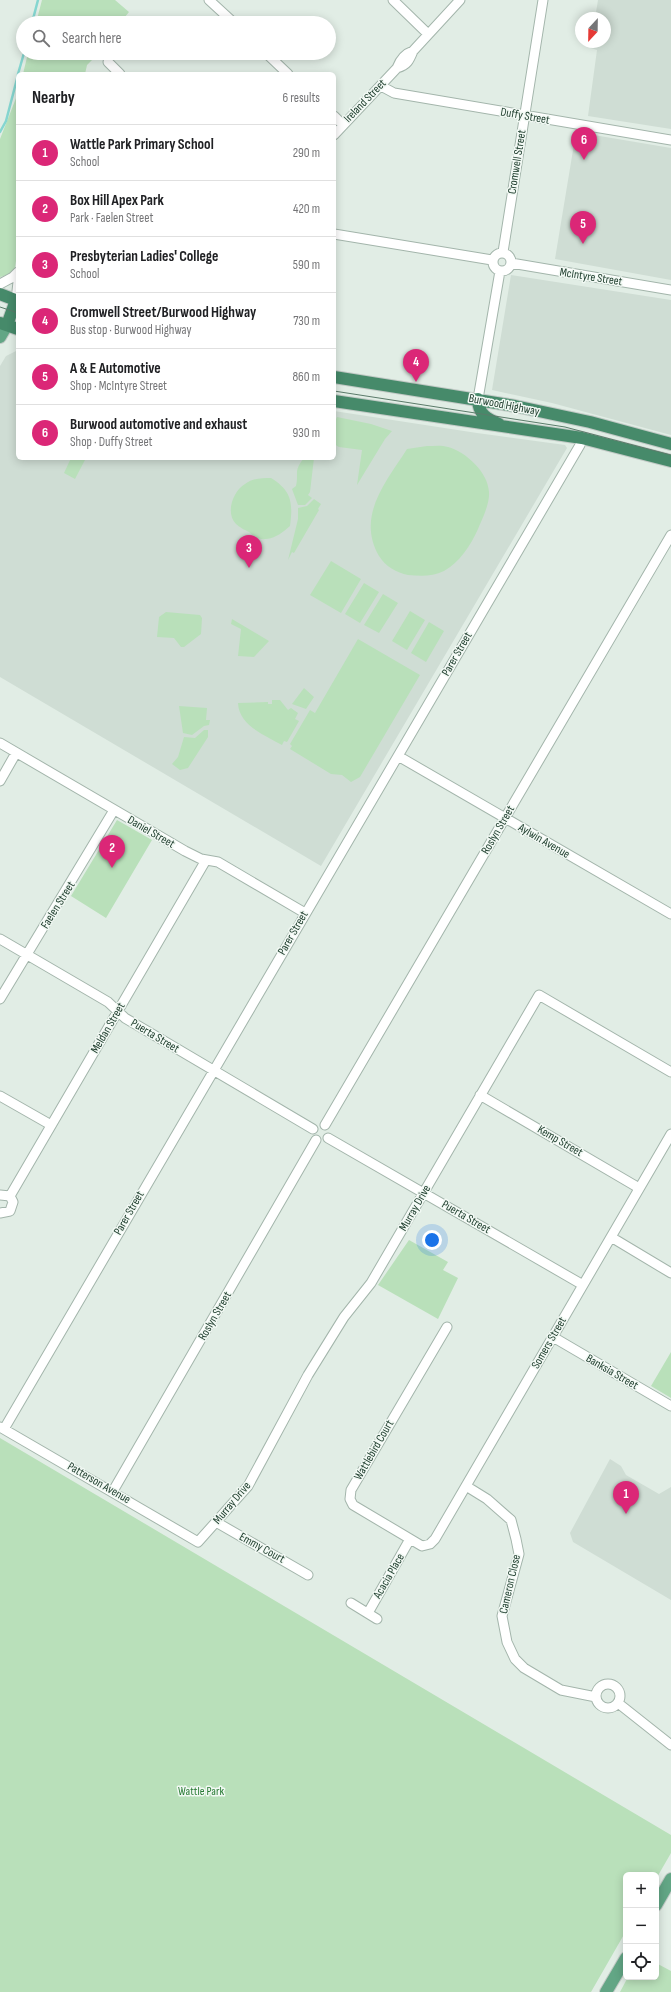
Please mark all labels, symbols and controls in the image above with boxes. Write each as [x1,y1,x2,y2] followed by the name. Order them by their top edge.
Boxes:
[575,12,611,48] north arrow
[16,16,336,60] search box
[30,27,52,49] icon: search
[62,29,122,48] text: Search here
[341,76,390,126] street label: Ireland Street
[32,88,75,108] text: Nearby
[282,90,320,106] text: 6 results
[499,104,551,128] street label: Duffy Street
[571,127,597,160] pin: 6
[505,128,530,195] street label: Cromwell Street
[70,135,214,154] text: Wattle Park Primary School
[42,145,48,161] text: 1
[293,145,320,161] text: 290 m
[70,154,100,170] text: School
[70,191,164,210] text: Box Hill Apex Park
[42,201,48,217] text: 2
[293,201,320,217] text: 420 m
[70,210,153,226] text: Park · Faelen Street
[570,211,596,244] pin: 5
[70,247,218,266] text: Presbyterian Ladies' College
[42,257,48,273] text: 3
[293,257,320,273] text: 590 m
[559,265,624,289] street label: McIntyre Street
[70,266,100,282] text: School
[70,303,256,322] text: Cromwell Street/Burwood Highway
[42,313,48,329] text: 4
[293,313,320,329] text: 730 m
[70,322,191,338] text: Bus stop · Burwood Highway
[403,349,429,382] pin: 4
[70,359,161,378] text: A & E Automotive
[42,369,48,385] text: 5
[292,369,320,385] text: 860 m
[70,378,167,394] text: Shop · McIntyre Street
[467,391,541,419] street label: Burwood Highway
[70,415,247,434] text: Burwood automotive and exhaust
[42,425,48,441] text: 6
[293,425,320,441] text: 930 m
[70,434,153,450] text: Shop · Duffy Street
[236,535,262,568] pin: 3
[438,629,476,679] street label: Parer Street
[478,803,518,857] street label: Roslyn Street
[125,812,178,852] street label: Daniel Street
[515,820,573,862] street label: Aylwin Avenue
[99,835,125,868] pin: 2
[38,878,79,932] street label: Faelen Street
[274,908,312,958] street label: Parer Street
[87,1000,129,1056] street label: Meldan Street
[128,1016,182,1056] street label: Puerta Street
[535,1122,586,1160] street label: Kemp Street
[396,1182,434,1234] street label: Murray Drive
[110,1188,148,1238] street label: Parer Street
[439,1197,493,1237] street label: Puerta Street
[422,1230,442,1250] your location
[195,1289,235,1343] street label: Roslyn Street
[528,1314,570,1372] street label: Somers Street
[583,1351,641,1393] street label: Banksia Street
[351,1417,397,1483] street label: Wattlebird Court
[65,1459,133,1507] street label: Patterson Avenue
[210,1479,254,1527] street label: Murray Drive
[613,1481,639,1514] pin: 1
[237,1529,288,1567] street label: Emmy Court
[370,1551,408,1602] street label: Acacia Place
[496,1553,524,1615] street label: Cameron Close
[178,1784,224,1799] park label: Wattle Park
[623,1872,659,1980] map controls
[623,1872,659,1908] button: +
[623,1908,659,1944] button: −
[623,1944,659,1980] button: locate

